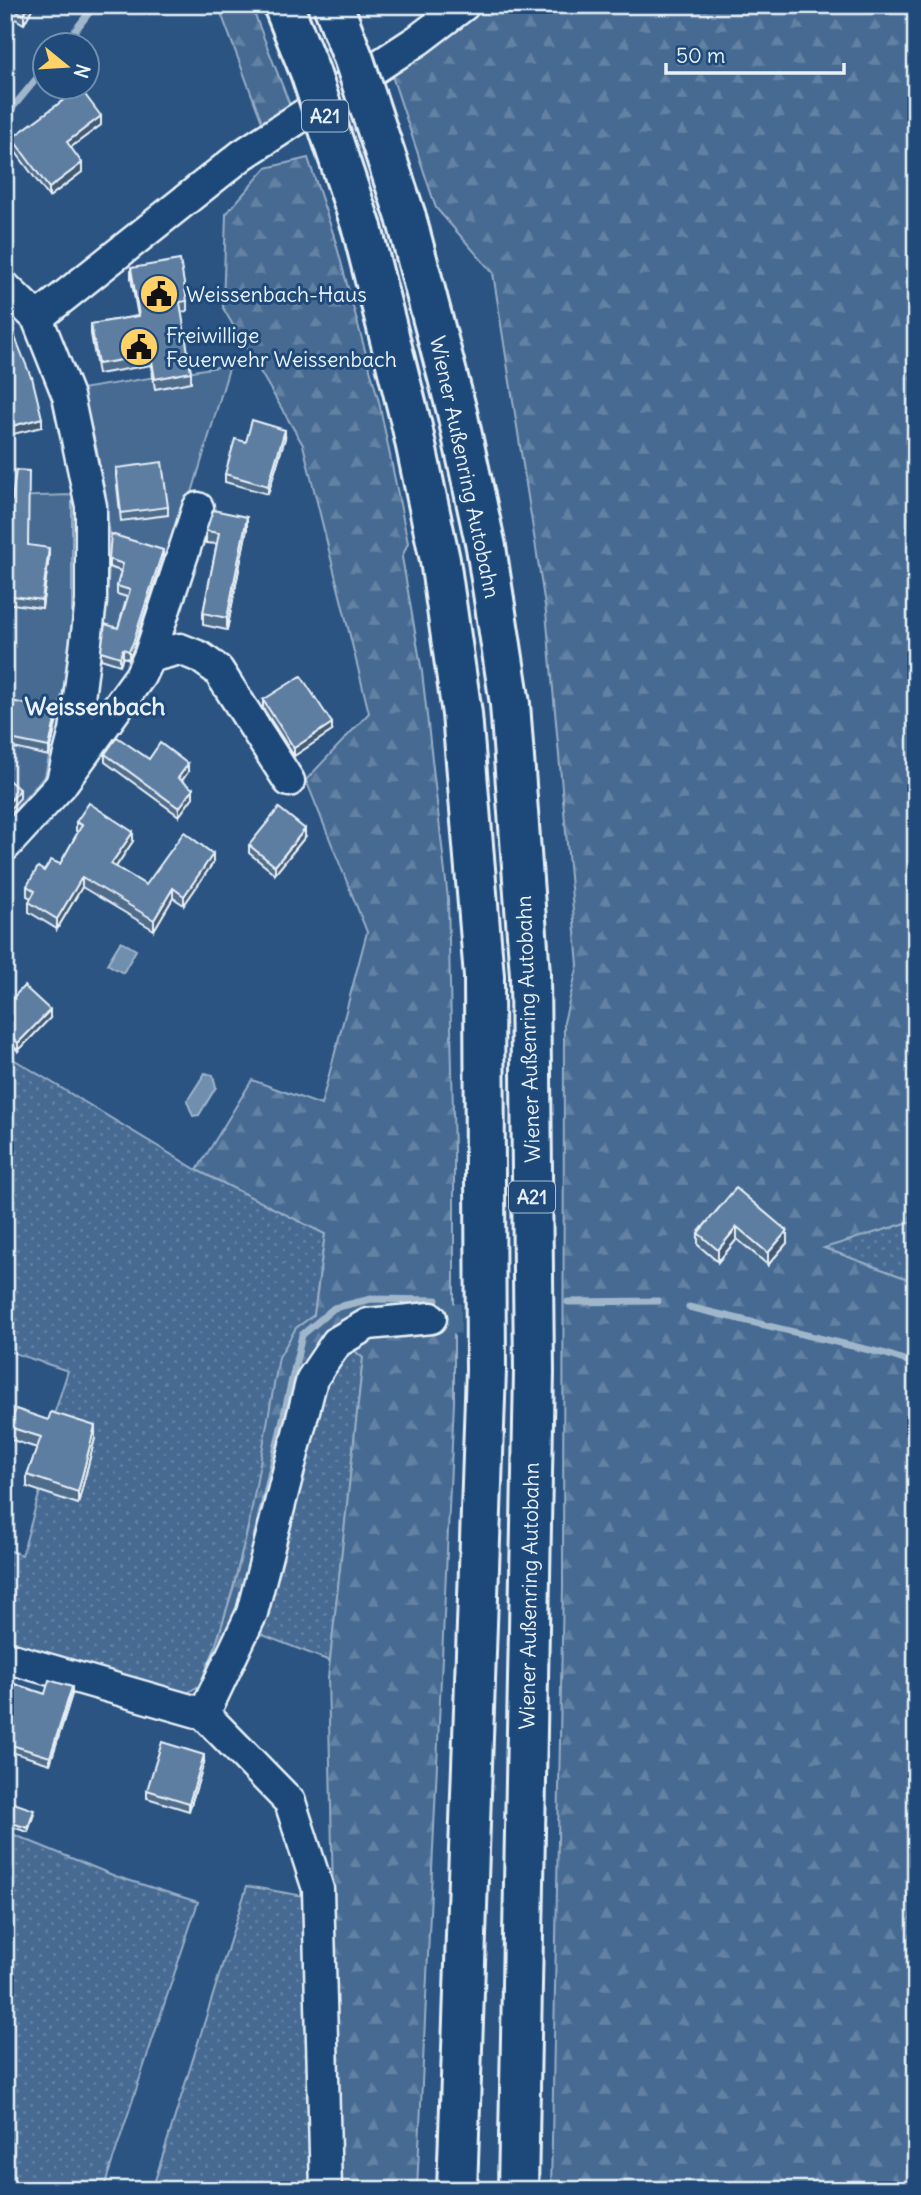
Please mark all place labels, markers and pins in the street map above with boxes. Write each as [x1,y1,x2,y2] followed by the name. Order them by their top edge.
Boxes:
[138,273,180,315] public building icon: Weissenbach-Haus
[186,281,367,308] place label: Weissenbach-Haus
[166,322,397,373] place label: Freiwillige Feuerwehr Weissenbach
[118,326,160,368] public building icon: Freiwillige Feuerwehr Weissenbach

